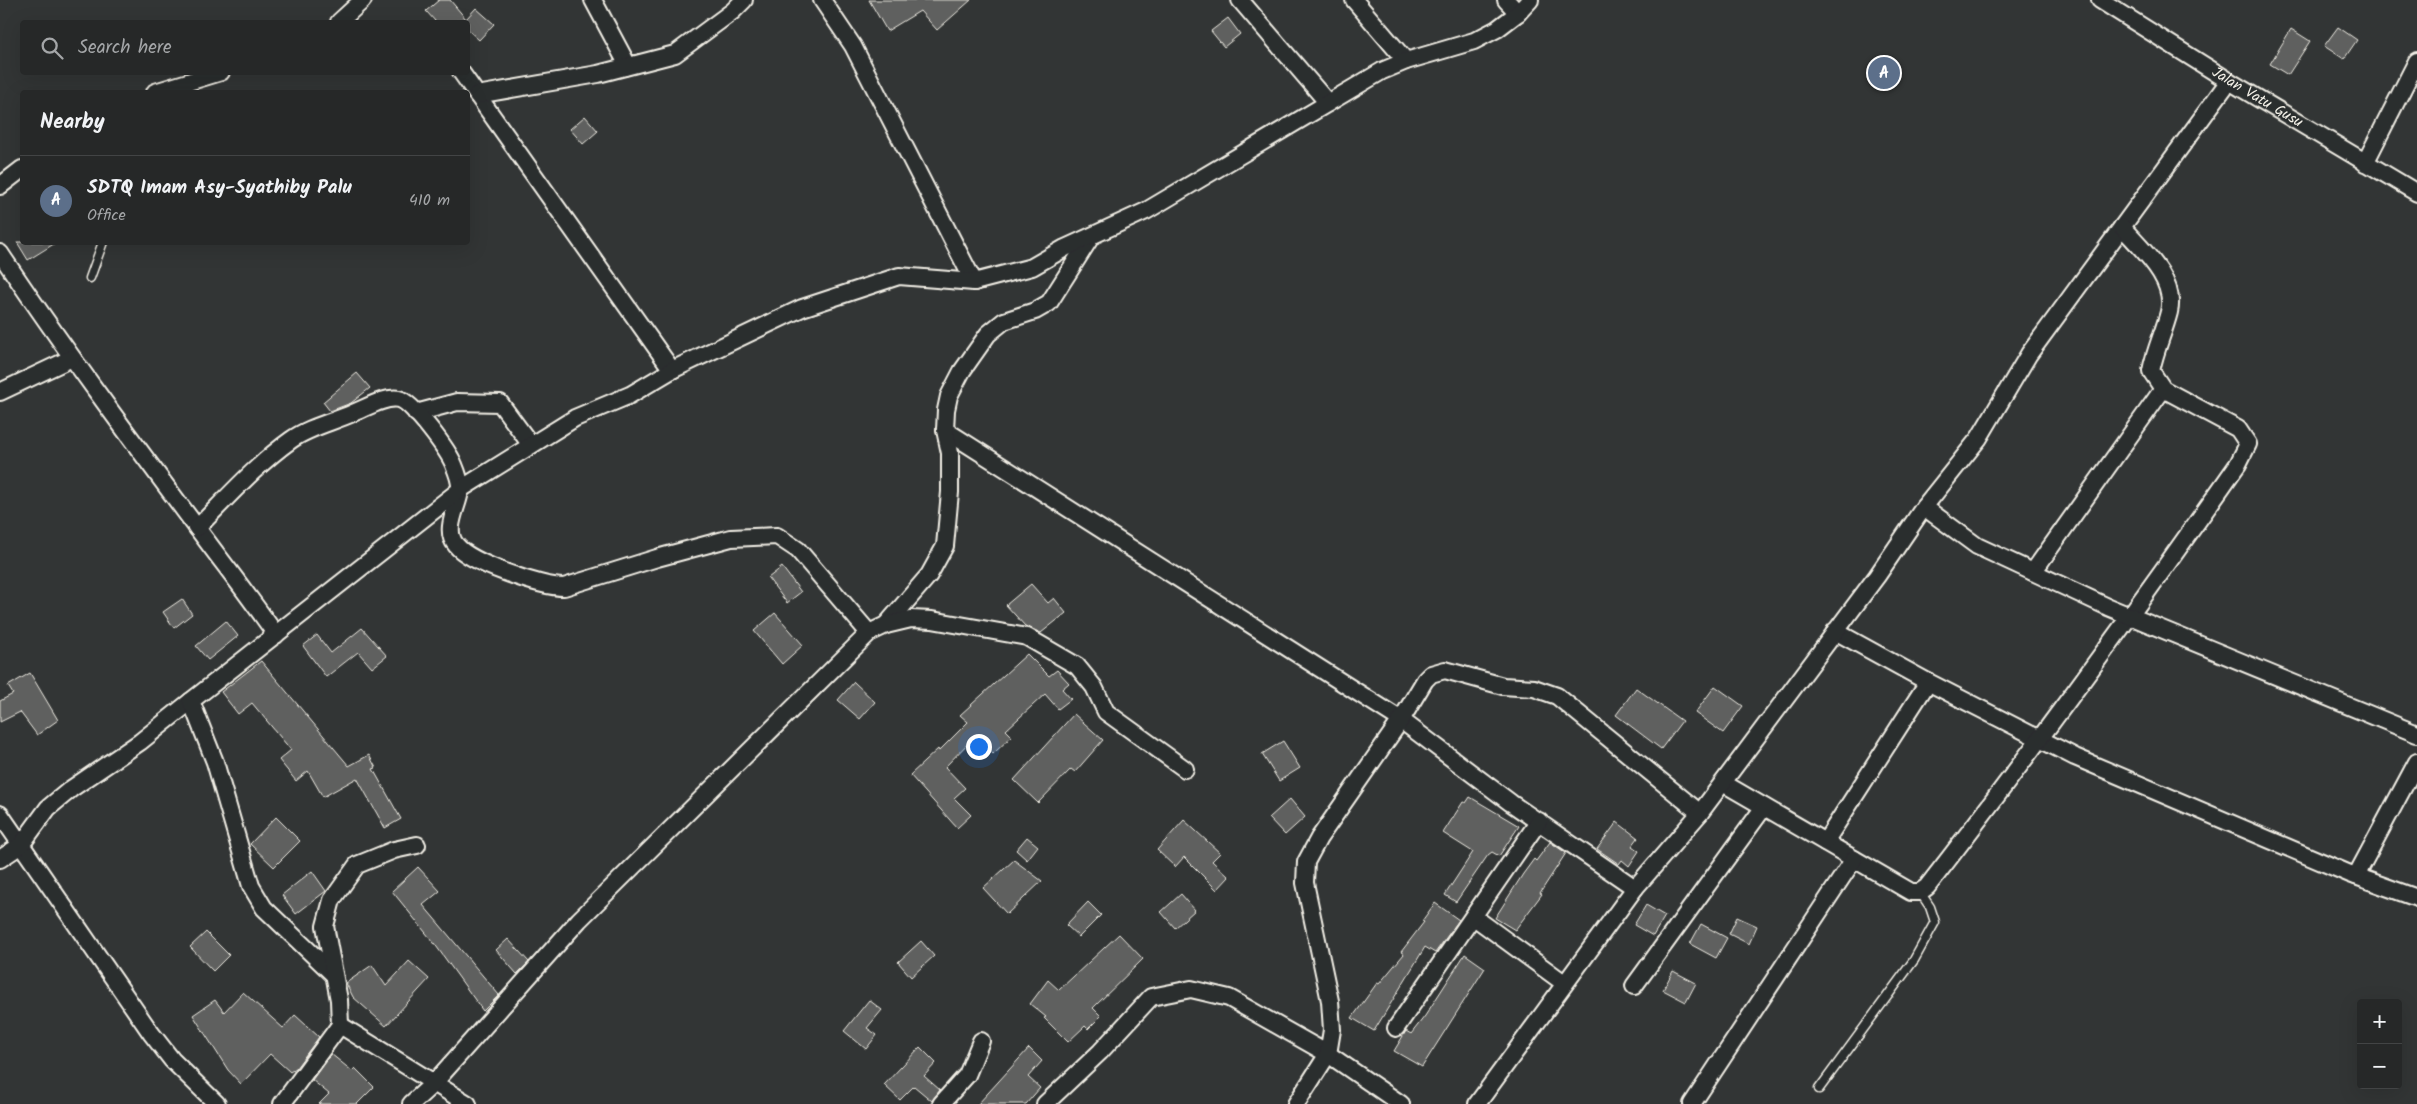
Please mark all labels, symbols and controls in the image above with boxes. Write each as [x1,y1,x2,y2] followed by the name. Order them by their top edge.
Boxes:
[20,20,470,75] search box
[78,33,172,63] text: Search here
[38,34,66,62] icon: search
[1868,54,1900,92] pin: A
[2207,61,2307,134] street label: Jalan Vatu Gusu
[40,106,105,139] text: Nearby
[87,173,352,203] text: SDTQ Imam Asy-Syathiby Palu
[51,188,61,213] text: A
[409,188,450,213] text: 410 m
[87,203,126,228] text: Office
[966,734,992,760] your location
[2357,999,2402,1089] map controls
[2357,999,2402,1044] button: +
[2357,1044,2402,1089] button: −

